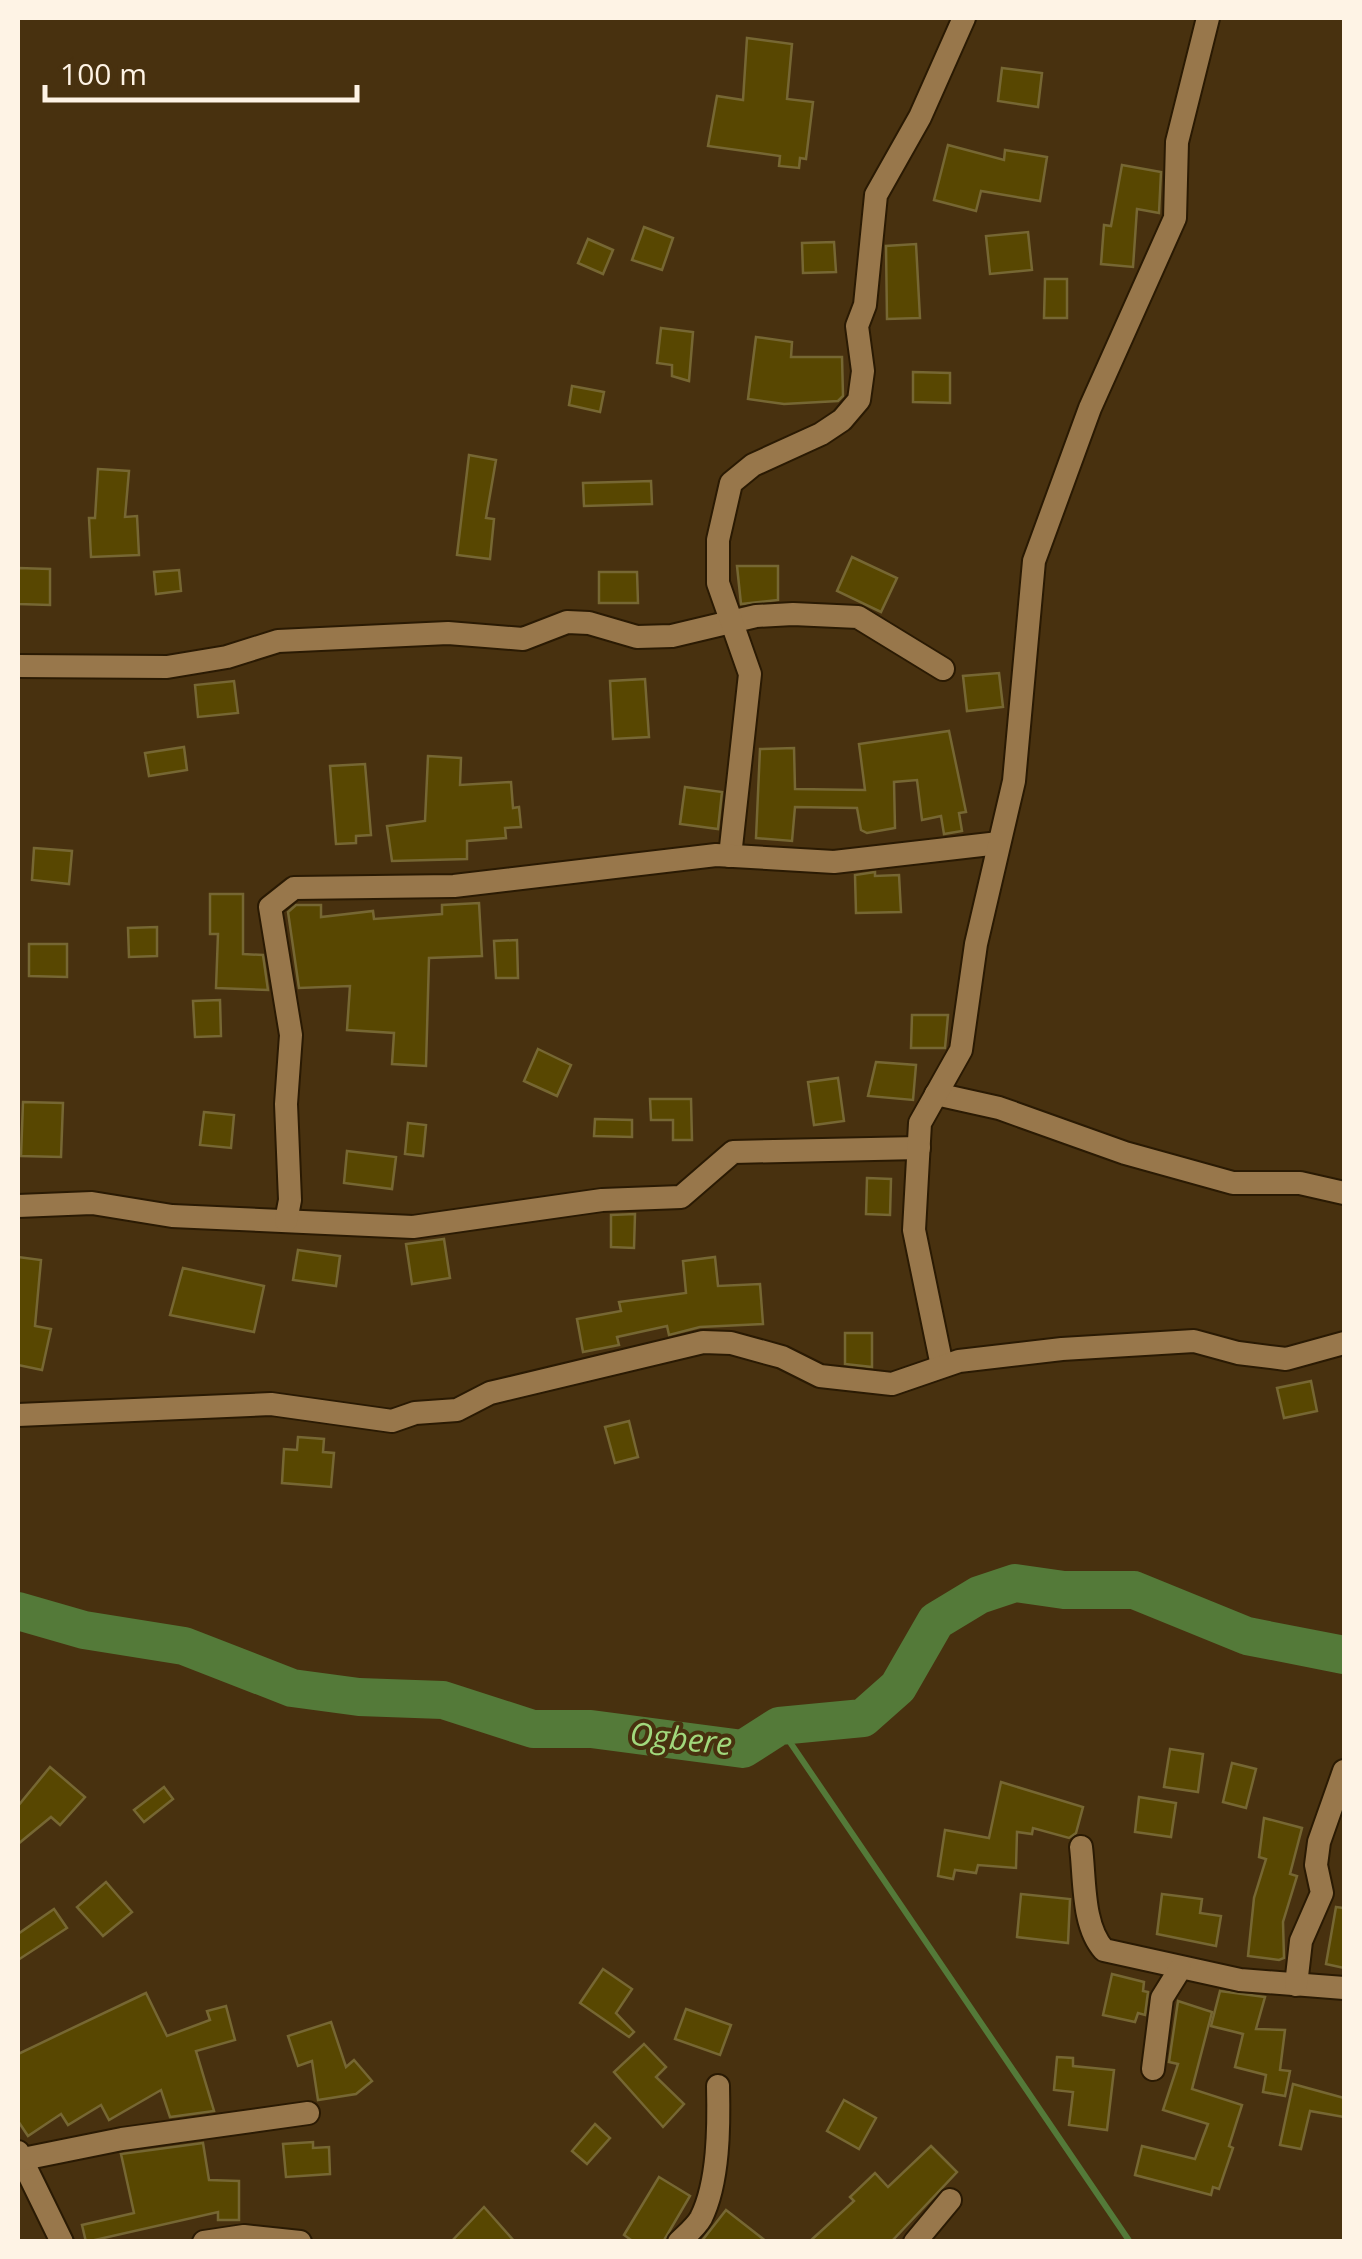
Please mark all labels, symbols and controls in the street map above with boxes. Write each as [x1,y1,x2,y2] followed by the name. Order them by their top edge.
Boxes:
[45,40,358,102] scale bar
[60,53,147,94] text: 100 m
[628,1711,734,1764] water label: Ogbere

